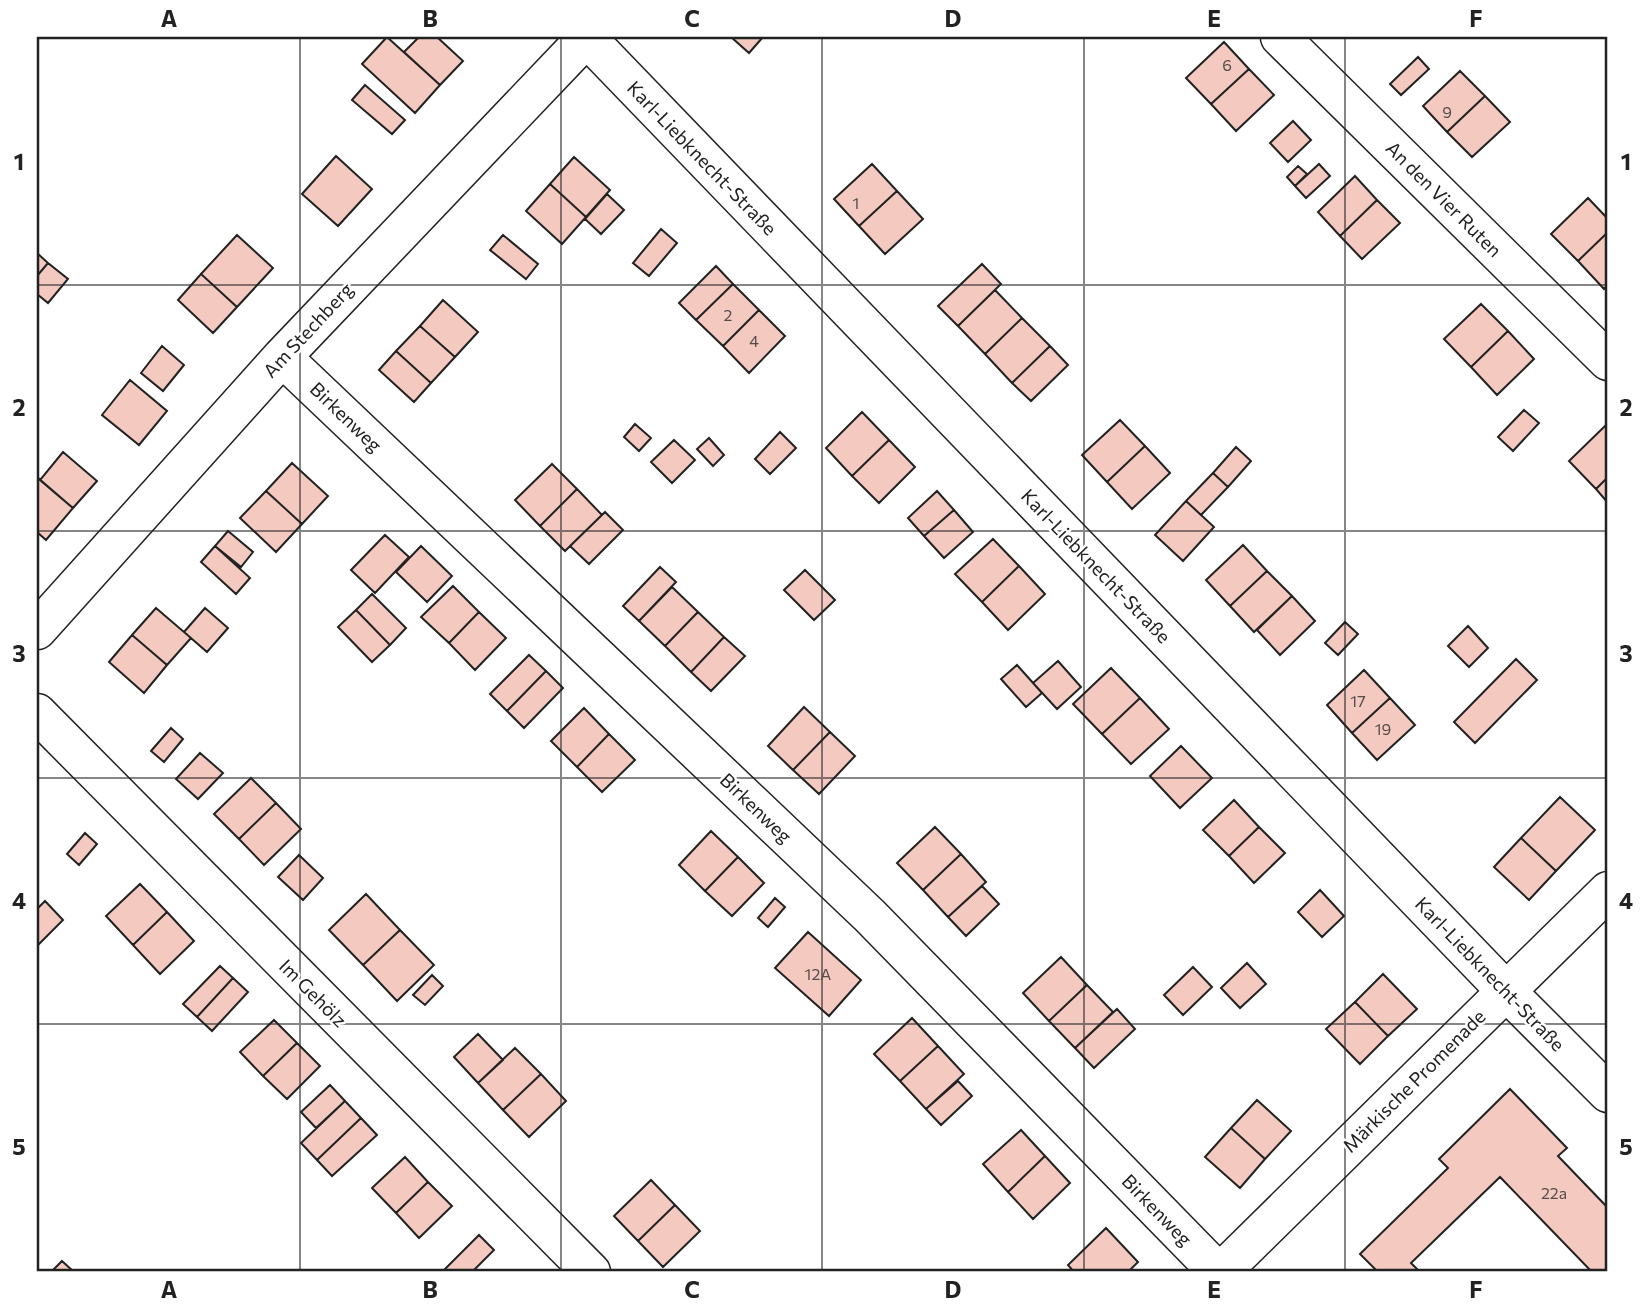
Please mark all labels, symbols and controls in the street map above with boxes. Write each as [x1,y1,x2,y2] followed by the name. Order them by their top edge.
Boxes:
[161,4,178,32] text: A
[422,4,438,32] text: B
[684,4,700,32] text: C
[945,4,962,32] text: D
[1207,4,1221,32] text: E
[1469,4,1483,32] text: F
[1222,55,1232,74] house number: 6
[623,76,782,239] street label: Karl-Liebknecht-Straße
[1442,102,1452,121] house number: 9
[1382,136,1507,261] street label: An den Vier Ruten
[14,147,24,175] text: 1
[1621,147,1631,175] text: 1
[853,193,859,212] house number: 1
[258,277,357,382] street label: Am Stechberg
[724,305,733,324] house number: 2
[749,331,759,350] house number: 4
[306,377,387,456] street label: Birkenweg
[12,393,26,421] text: 2
[1619,393,1633,421] text: 2
[1017,484,1176,647] street label: Karl-Liebknecht-Straße
[12,639,26,667] text: 3
[1619,639,1633,667] text: 3
[1350,691,1366,710] house number: 17
[1375,719,1391,738] house number: 19
[716,768,797,847] street label: Birkenweg
[12,886,26,914] text: 4
[1619,886,1633,914] text: 4
[1411,892,1570,1055] street label: Karl-Liebknecht-Straße
[275,954,352,1031] street label: Im Gehölz
[805,964,831,983] house number: 12A
[1338,1005,1490,1157] street label: Märkische Promenade
[12,1132,26,1160] text: 5
[1619,1132,1633,1160] text: 5
[1118,1169,1197,1250] street label: Birkenweg
[1541,1183,1567,1202] house number: 22a
[161,1275,178,1303] text: A
[422,1275,438,1303] text: B
[684,1275,700,1303] text: C
[945,1275,962,1303] text: D
[1207,1275,1221,1303] text: E
[1469,1275,1483,1303] text: F

